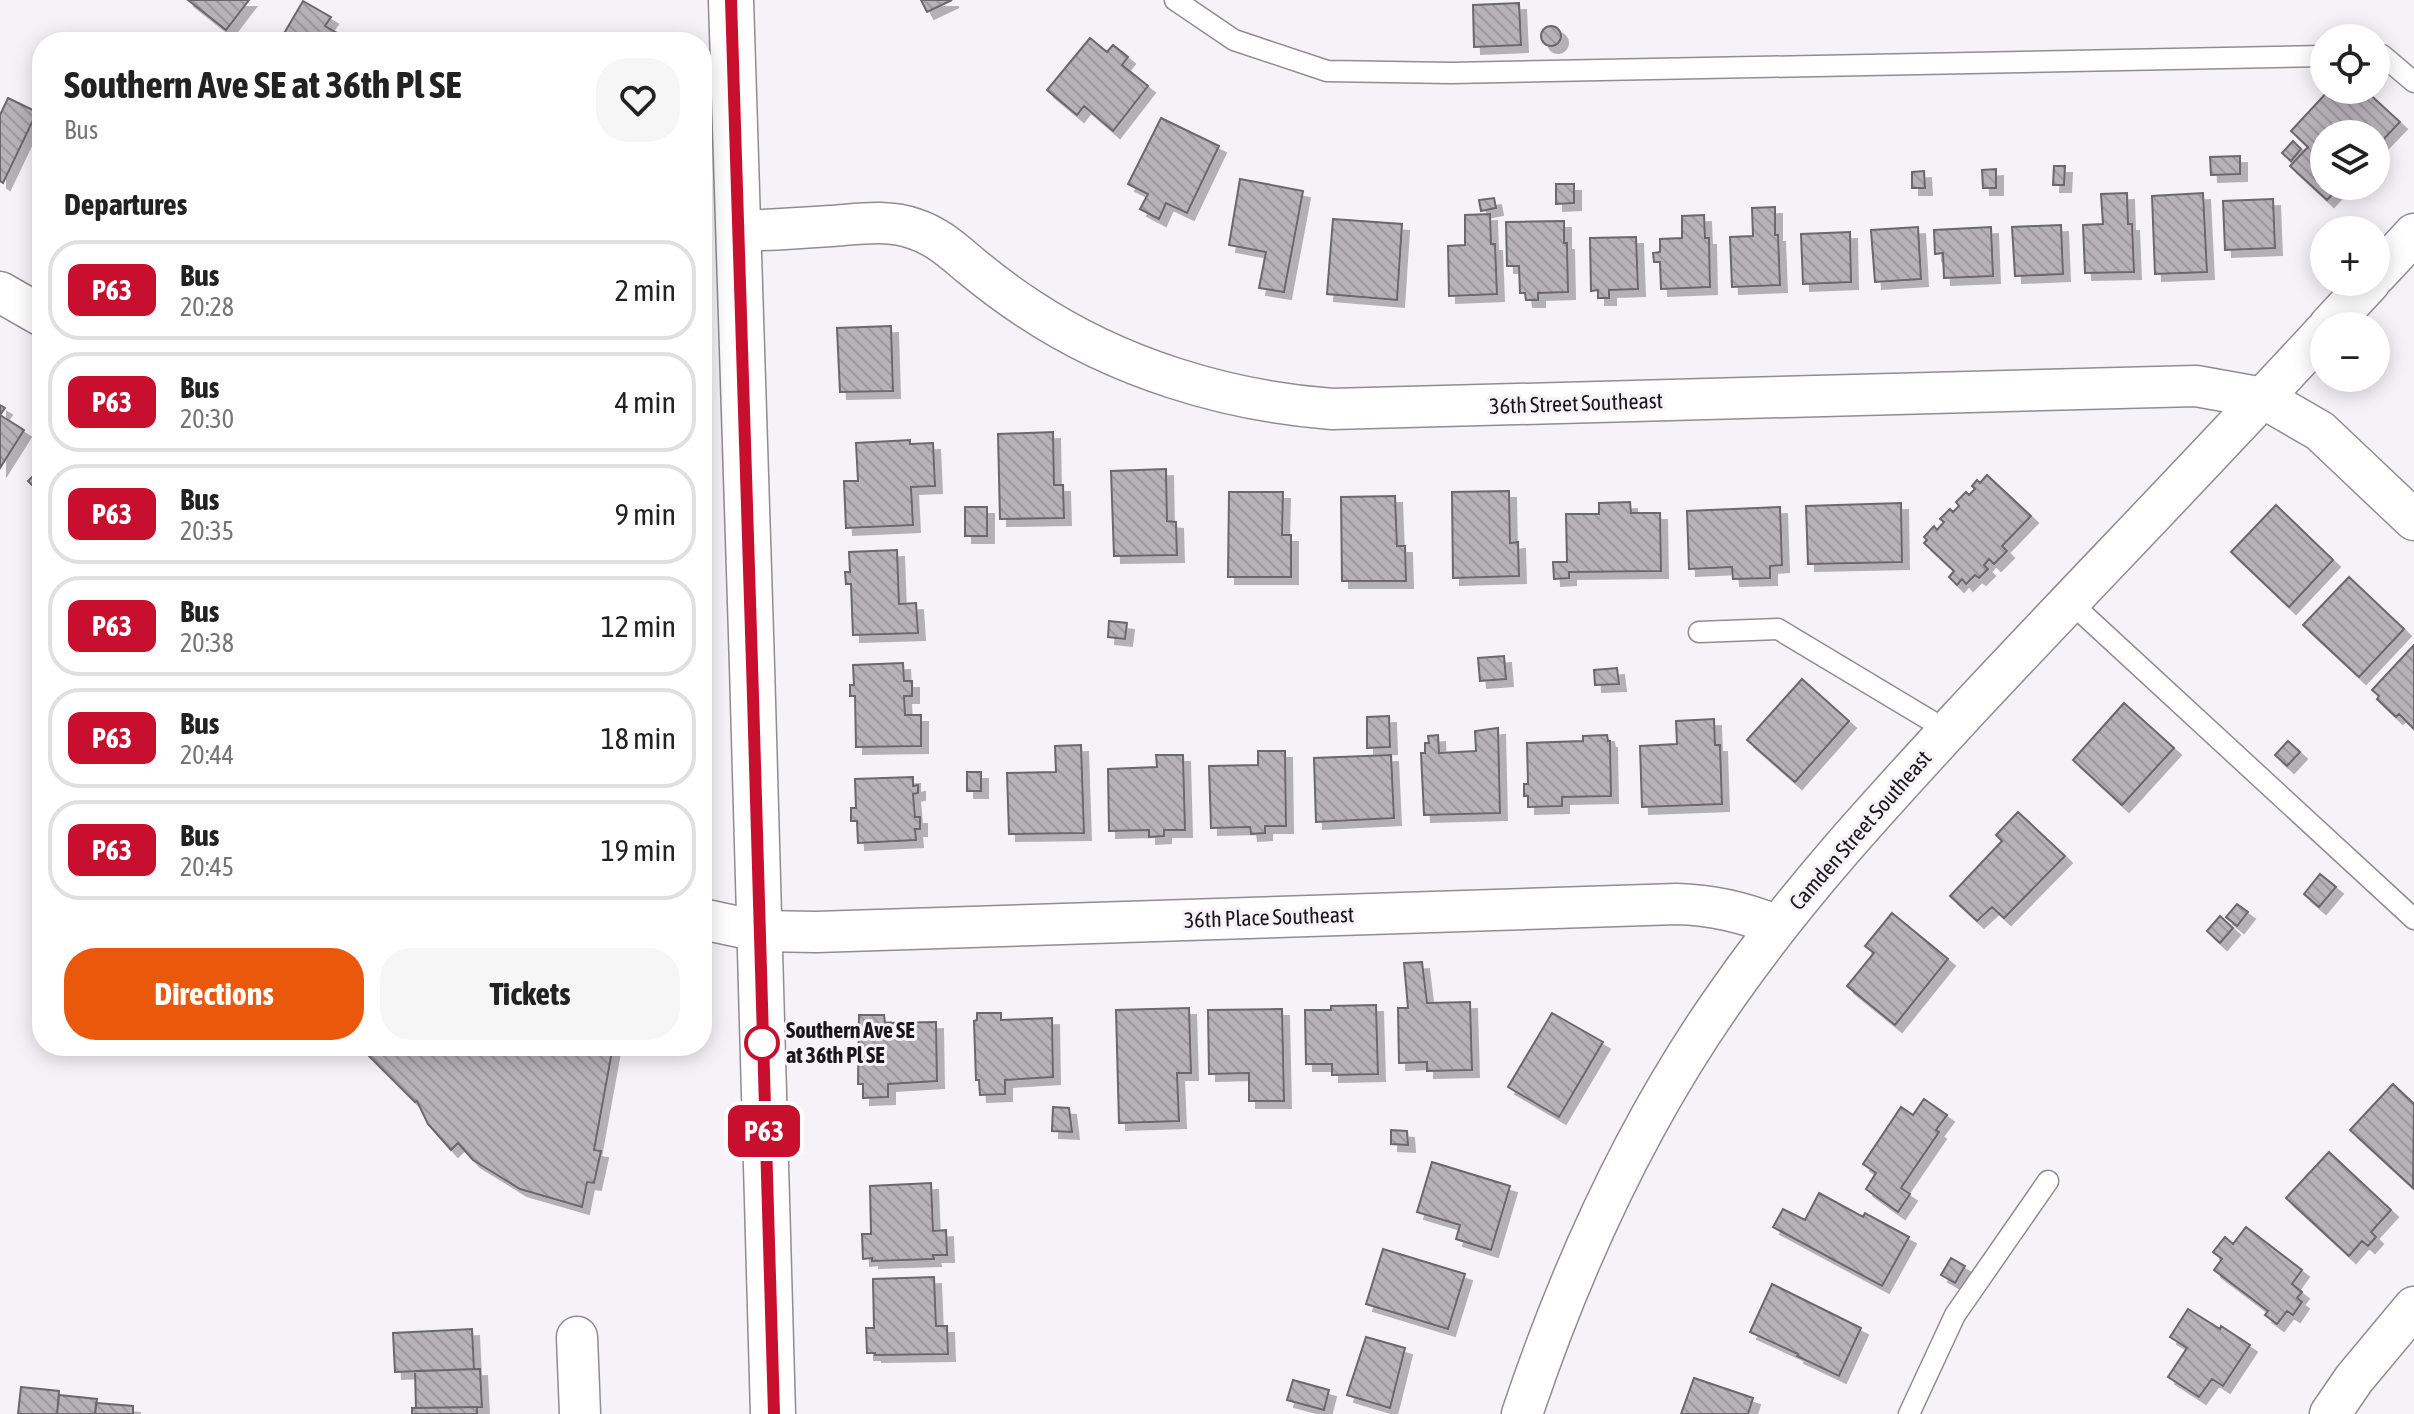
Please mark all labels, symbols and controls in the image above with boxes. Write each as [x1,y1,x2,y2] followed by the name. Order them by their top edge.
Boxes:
[2310,24,2390,392] map controls
[2310,24,2390,104] button: locate
[596,58,680,142] button: heart
[64,63,462,106] text: Southern Ave SE at 36th Pl SE
[64,115,98,145] text: Bus
[2310,120,2390,200] button: layers
[64,187,187,221] text: Departures
[2310,216,2390,296] button: +
[180,258,219,292] text: Bus
[615,273,676,307] text: 2 min
[92,274,132,306] text: P63
[180,292,234,322] text: 20:28
[2310,312,2390,392] button: −
[180,370,219,404] text: Bus
[615,385,676,419] text: 4 min
[92,386,132,418] text: P63
[1489,387,1663,419] street label: 36th Street Southeast
[180,404,234,434] text: 20:30
[180,482,219,516] text: Bus
[615,497,676,531] text: 9 min
[92,498,132,530] text: P63
[180,516,234,546] text: 20:35
[180,594,219,628] text: Bus
[601,609,676,643] text: 12 min
[92,610,132,642] text: P63
[180,628,234,658] text: 20:38
[180,706,219,740] text: Bus
[601,721,676,755] text: 18 min
[92,722,132,754] text: P63
[180,740,234,770] text: 20:44
[1784,745,1936,915] street label: Camden Street Southeast
[180,818,219,852] text: Bus
[601,833,676,867] text: 19 min
[92,834,132,866] text: P63
[180,852,234,882] text: 20:45
[1183,901,1355,933] street label: 36th Place Southeast
[64,948,364,1040] button: Directions
[380,948,680,1040] button: Tickets
[786,1017,915,1068] place label: Southern Ave SE at 36th Pl SE
[745,1026,779,1060] marker: Southern Ave SE at 36th Pl SE
[718,1105,810,1157] line badge: P63
[744,1115,784,1147] text: P63

